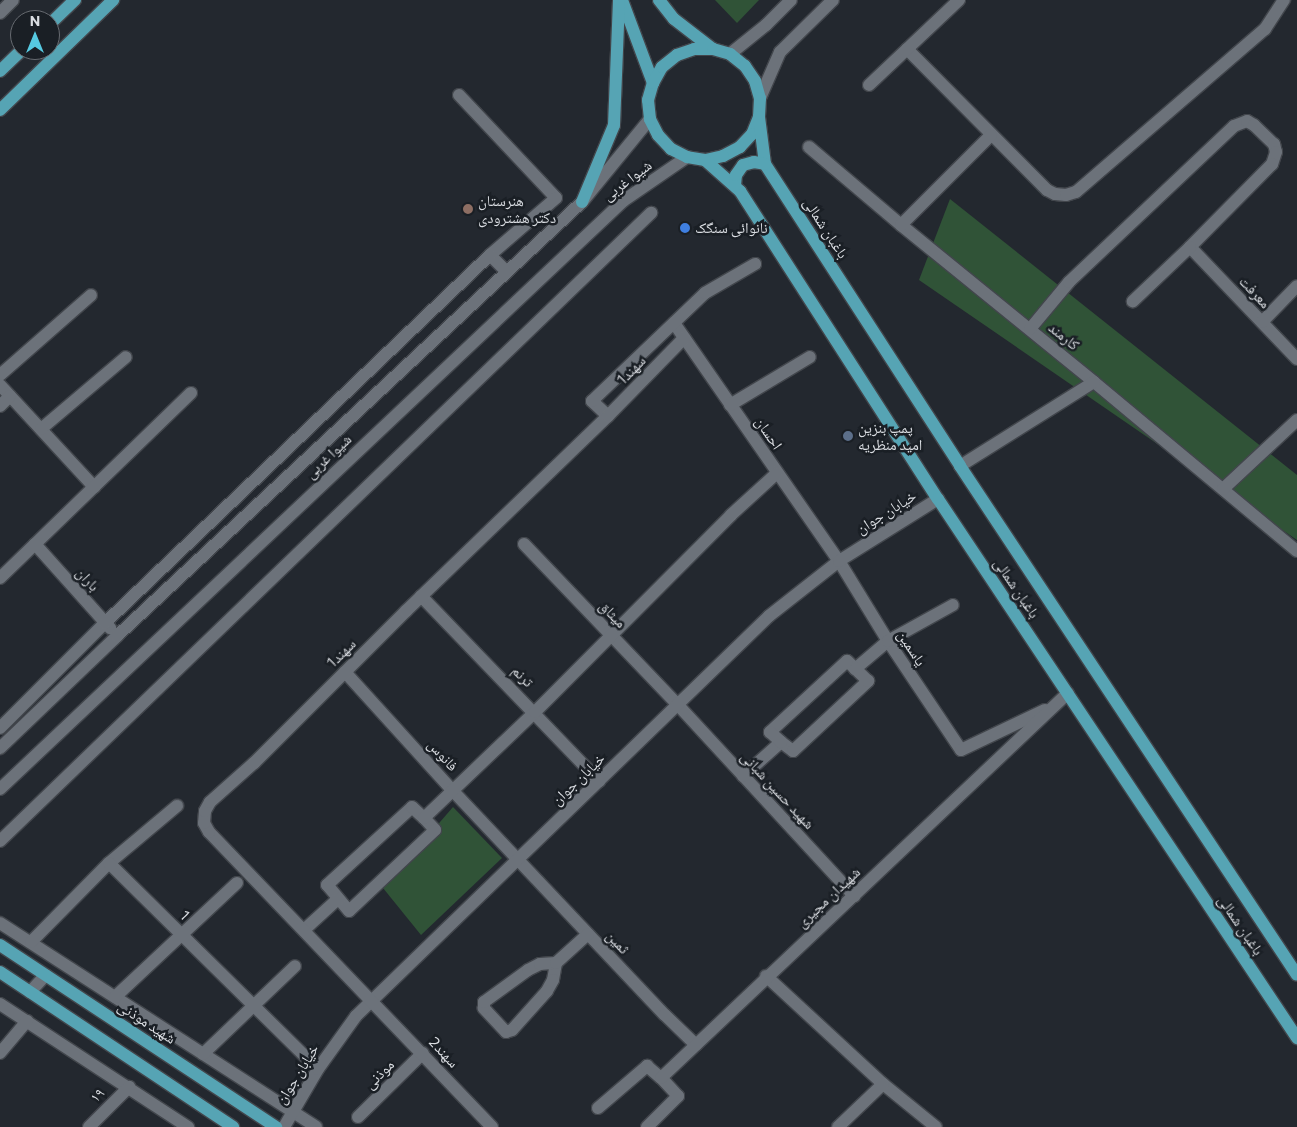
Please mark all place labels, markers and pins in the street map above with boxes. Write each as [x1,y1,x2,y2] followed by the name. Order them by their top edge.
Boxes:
[478,191,556,226] place label: هنرستان دکتر هشترودی
[462,203,474,215] marker: هنرستان دکتر هشترودی
[695,219,768,237] place label: نانوائی سنگک
[679,222,691,234] marker: نانوائی سنگک
[858,418,922,453] place label: پمپ بنزین امید منظریه
[842,430,854,442] marker: پمپ بنزین امید منظریه

